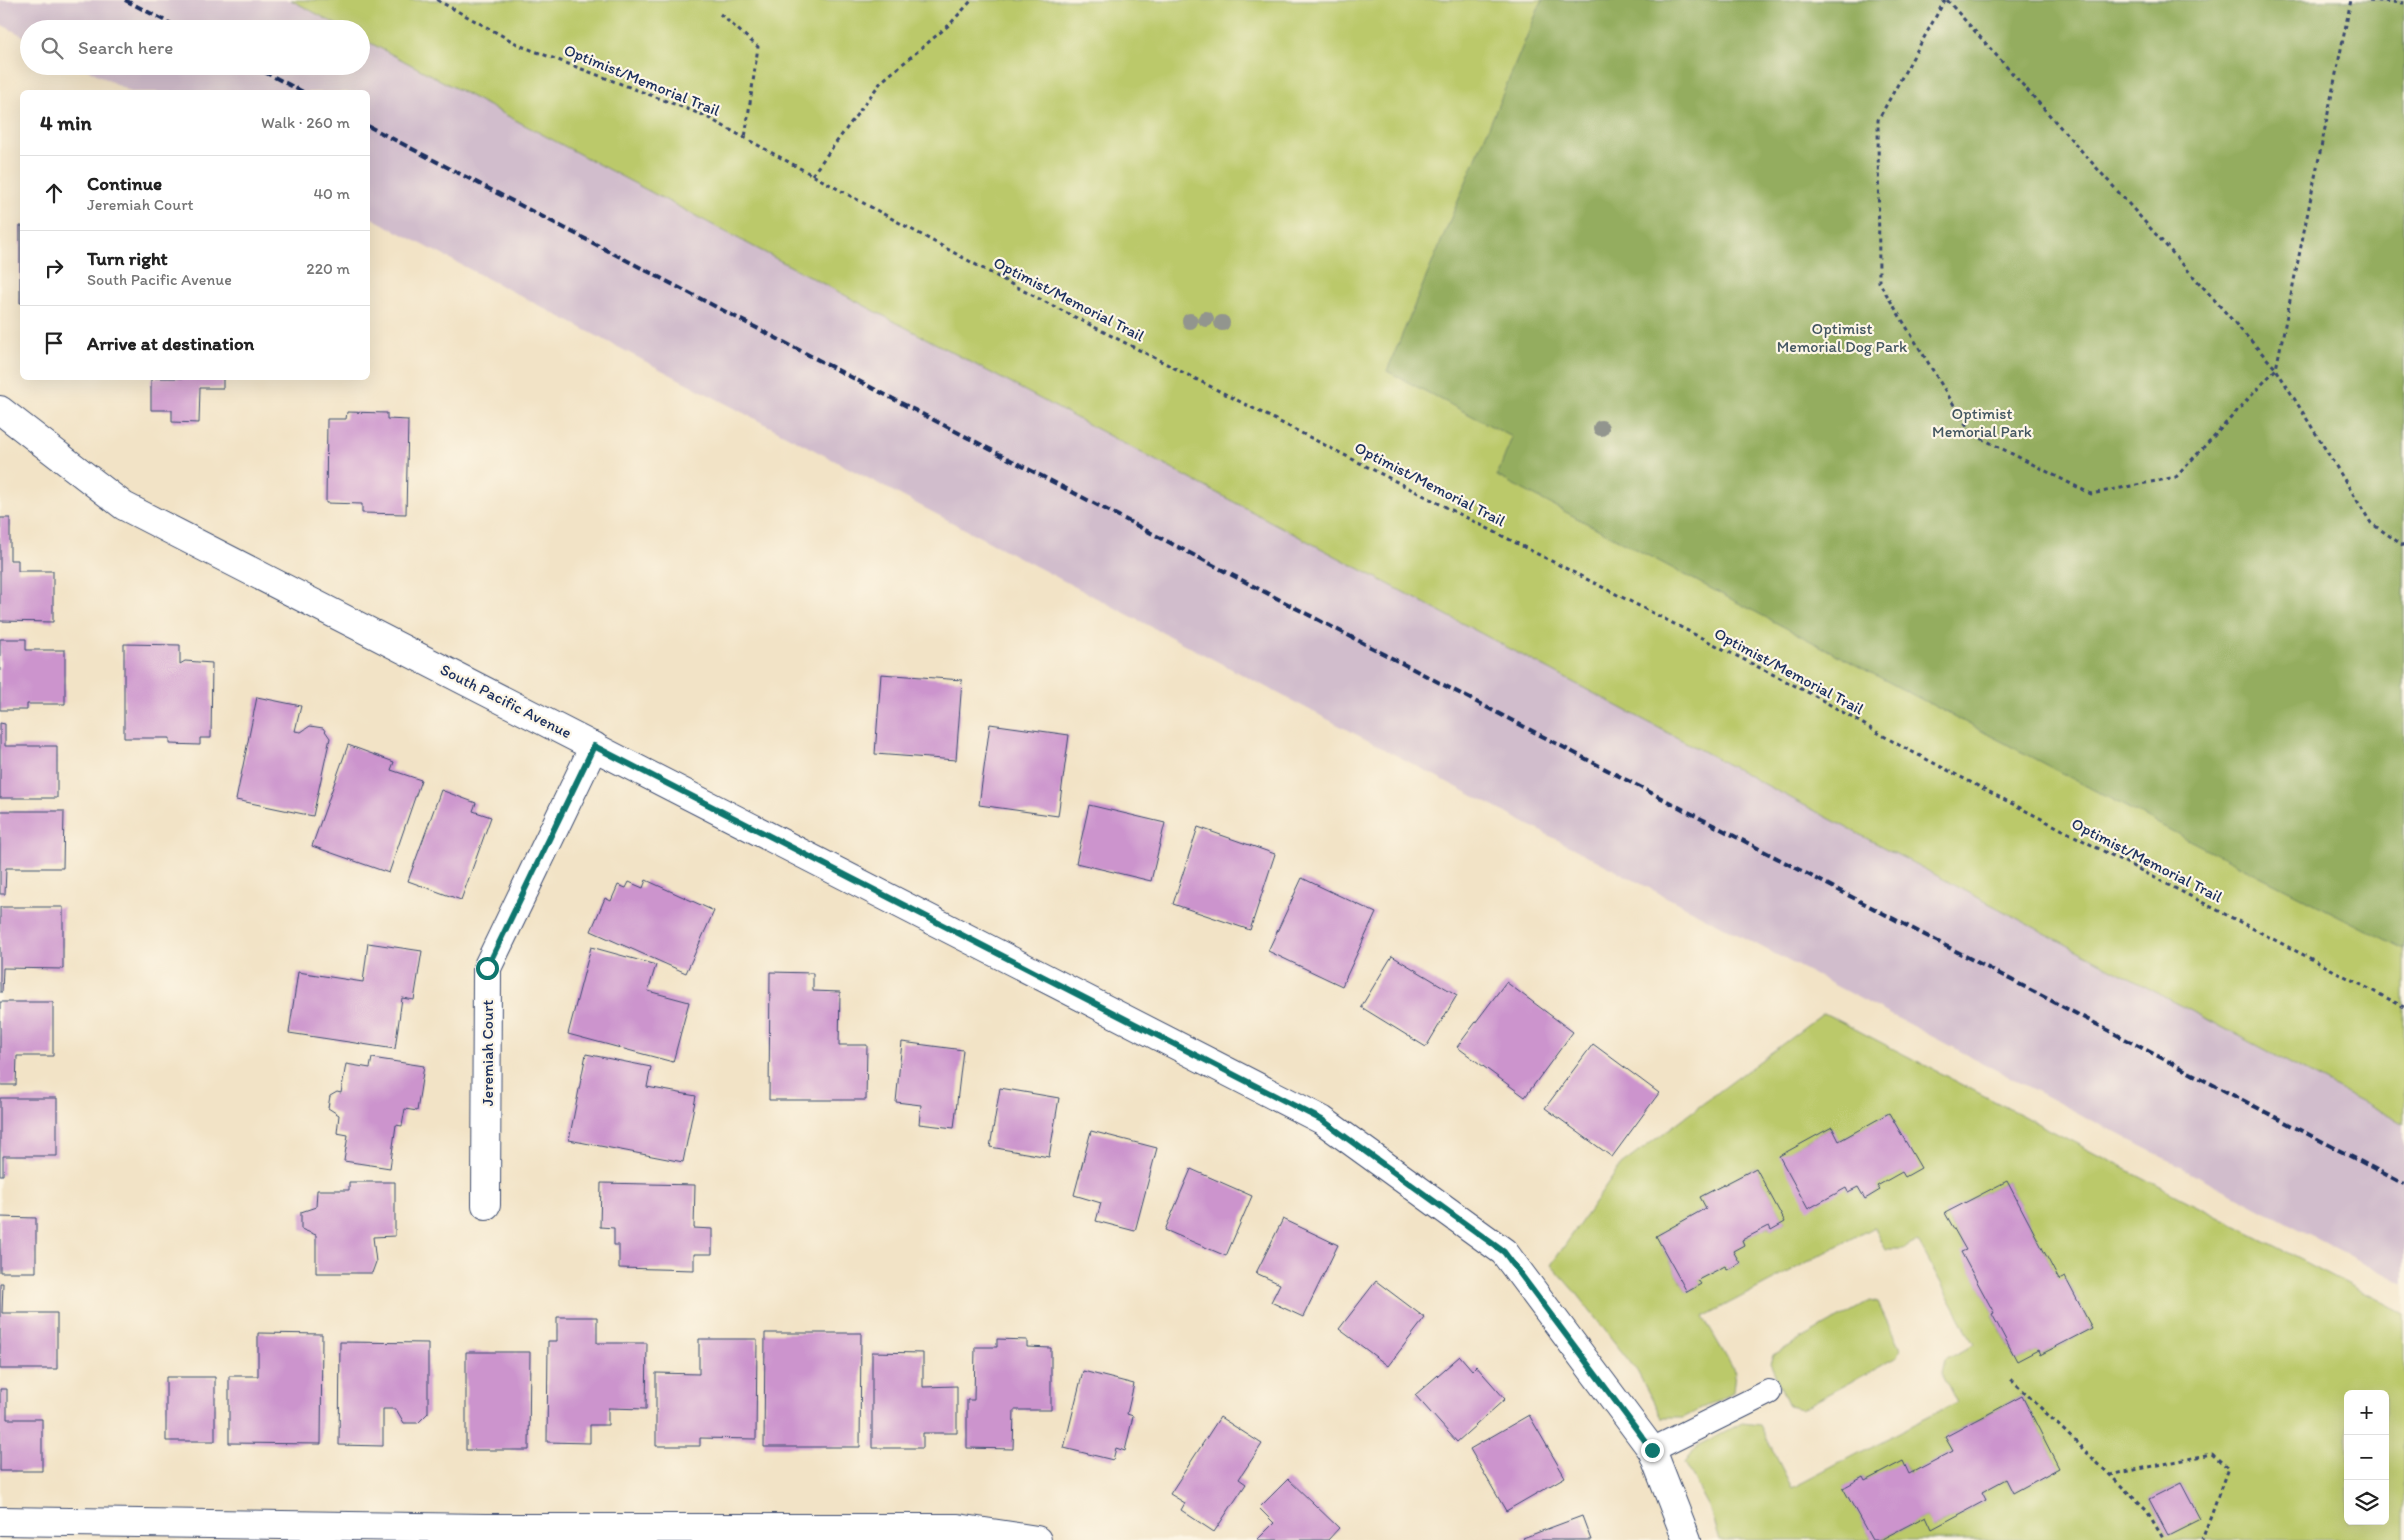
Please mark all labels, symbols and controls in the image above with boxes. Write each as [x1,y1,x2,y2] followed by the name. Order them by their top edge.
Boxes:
[20,20,370,75] search box
[38,34,66,62] icon: search
[78,36,173,59] text: Search here
[561,40,723,120] street label: Optimist/Memorial Trail
[40,110,92,135] text: 4 min
[261,113,350,132] text: Walk · 260 m
[87,172,162,195] text: Continue
[40,179,68,207] icon: ahead
[313,184,350,203] text: 40 m
[87,195,193,214] text: Jeremiah Court
[87,247,168,270] text: Turn right
[990,253,1148,345] street label: Optimist/Memorial Trail
[40,254,68,282] icon: right
[306,259,350,278] text: 220 m
[87,270,232,289] text: South Pacific Avenue
[1777,319,1908,356] park label: Optimist Memorial Dog Park
[40,329,68,357] icon: arrive
[87,332,254,355] text: Arrive at destination
[1932,404,2032,441] park label: Optimist Memorial Park
[1351,438,1509,530] street label: Optimist/Memorial Trail
[1711,624,1867,719] street label: Optimist/Memorial Trail
[437,660,575,742] street label: South Pacific Avenue
[2068,814,2226,906] street label: Optimist/Memorial Trail
[476,957,499,980] route start
[478,1000,497,1106] street label: Jeremiah Court
[2344,1390,2389,1525] map controls
[2344,1390,2389,1435] button: +
[2344,1435,2389,1480] button: −
[1641,1439,1664,1462] route end
[2344,1480,2389,1525] button: layers

